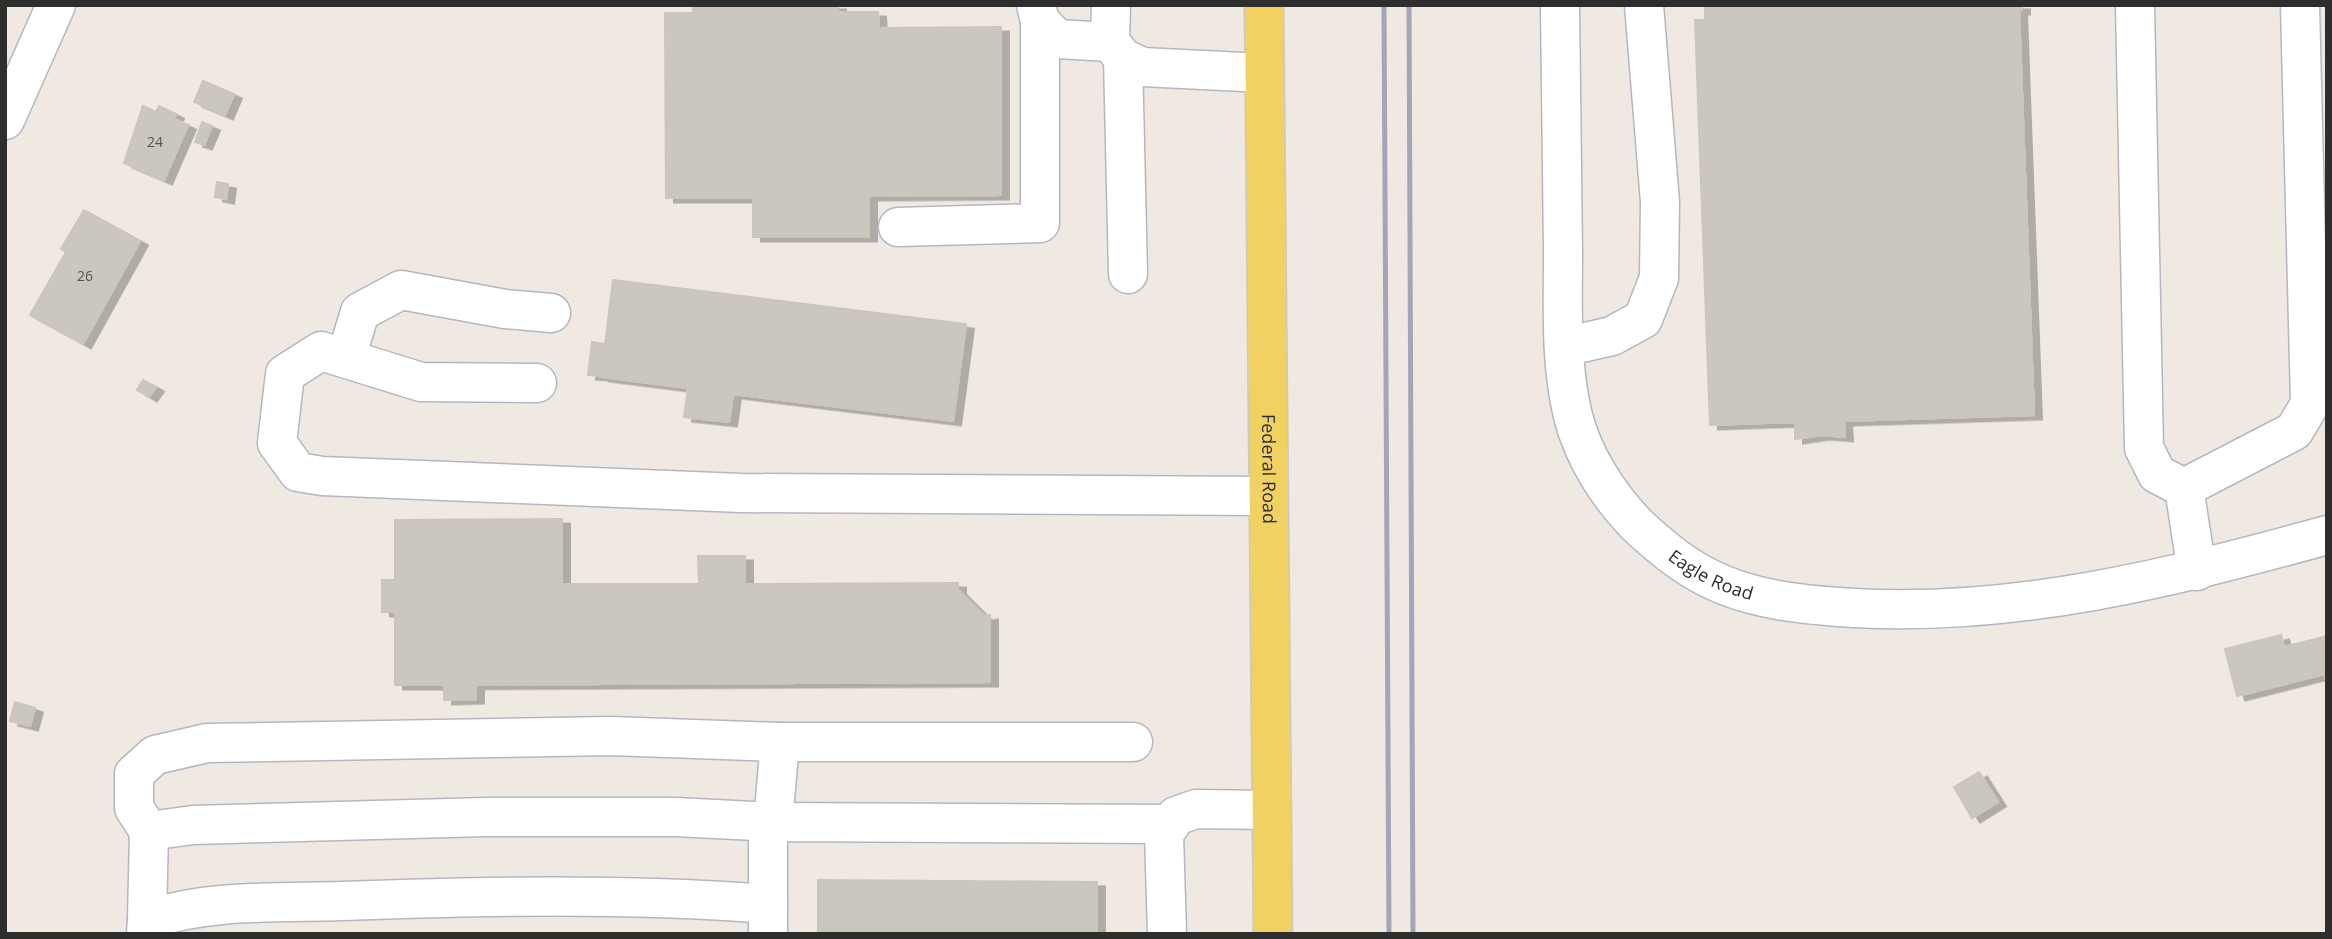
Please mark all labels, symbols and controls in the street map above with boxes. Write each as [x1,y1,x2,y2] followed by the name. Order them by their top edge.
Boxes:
[147,132,163,151] house number: 24
[77,266,93,285] house number: 26
[1257,414,1282,524] street label: Federal Road
[1664,544,1756,605] street label: Eagle Road

